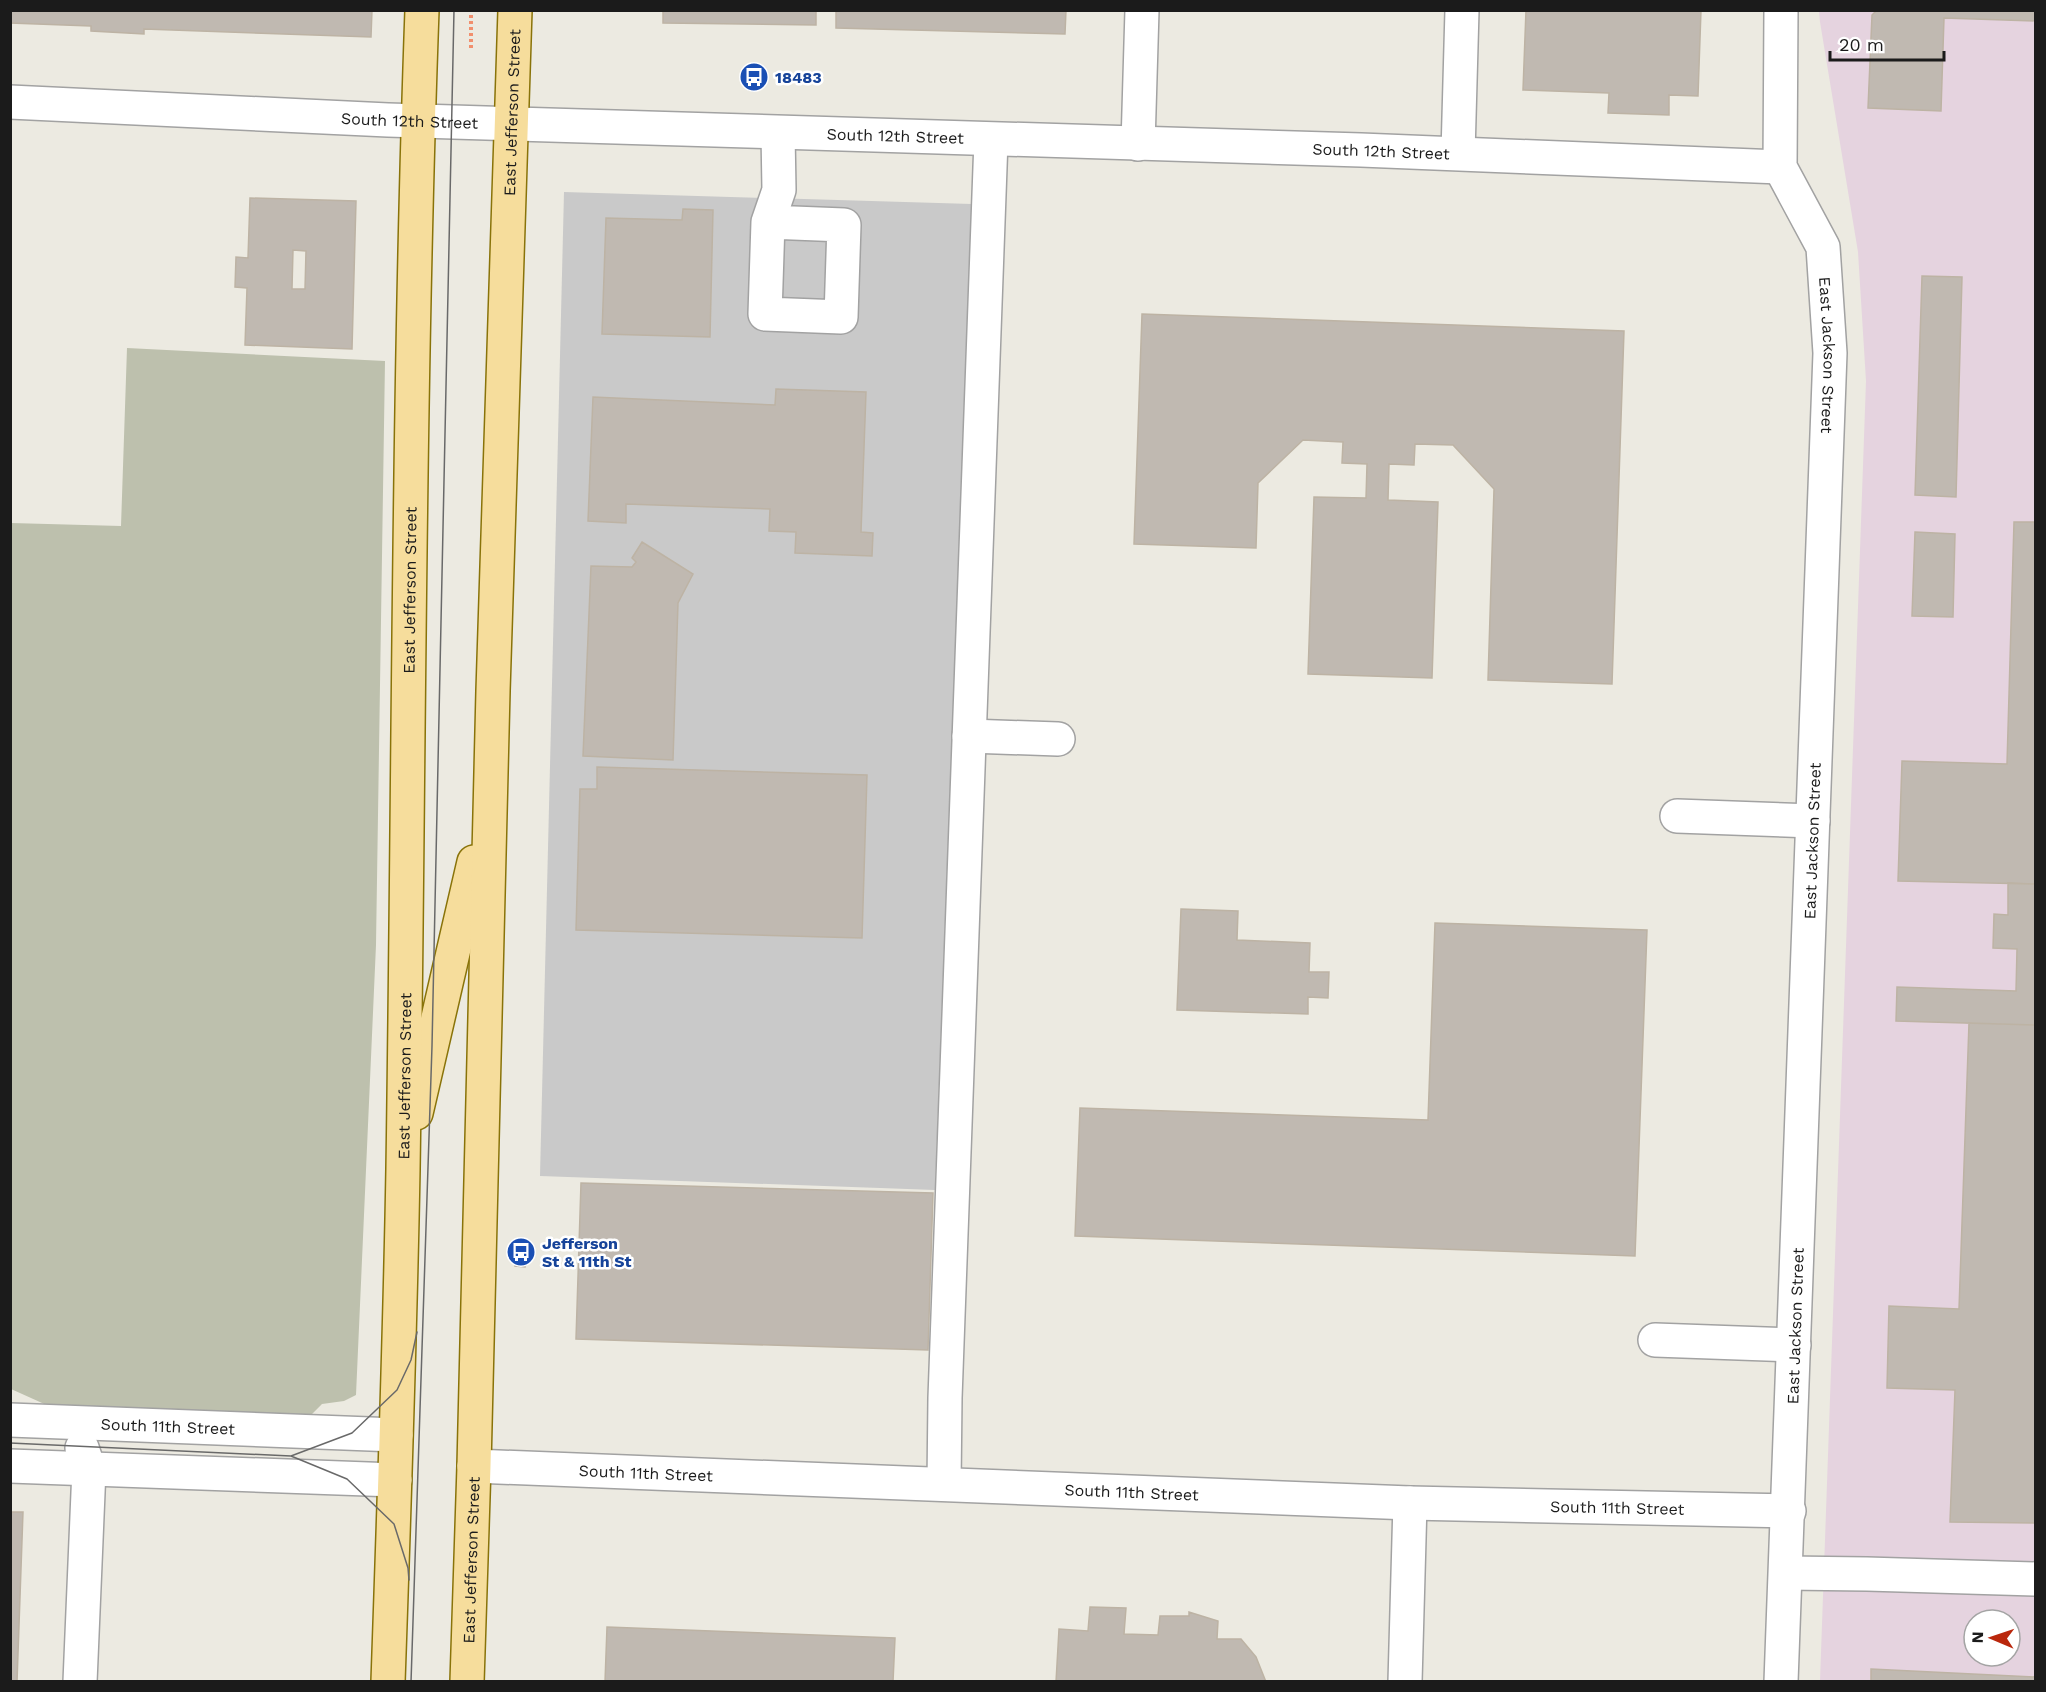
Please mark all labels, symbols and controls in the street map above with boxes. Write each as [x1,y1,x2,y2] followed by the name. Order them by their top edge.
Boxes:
[1830,24,1944,62] scale bar
[500,29,524,196] street label: East Jefferson Street
[1839,34,1884,55] text: 20 m
[738,61,770,93] bus stop icon: 18483
[775,68,822,87] place label: 18483
[340,109,479,133] street label: South 12th Street
[826,125,965,148] street label: South 12th Street
[1312,140,1450,164] street label: South 12th Street
[1815,276,1839,434] street label: East Jackson Street
[400,506,421,674] street label: East Jefferson Street
[1800,762,1825,920] street label: East Jackson Street
[394,992,415,1160] street label: East Jefferson Street
[542,1234,631,1271] place label: Jefferson St & 11th St
[505,1236,537,1268] bus stop icon: Jefferson St & 11th St
[1783,1247,1808,1405] street label: East Jackson Street
[100,1415,236,1439] street label: South 11th Street
[578,1461,714,1485] street label: South 11th Street
[459,1476,484,1644] street label: East Jefferson Street
[1064,1480,1199,1505] street label: South 11th Street
[1550,1497,1685,1519] street label: South 11th Street
[1962,1608,2022,1668] north arrow
[1968,1631,1987,1644] text: N

